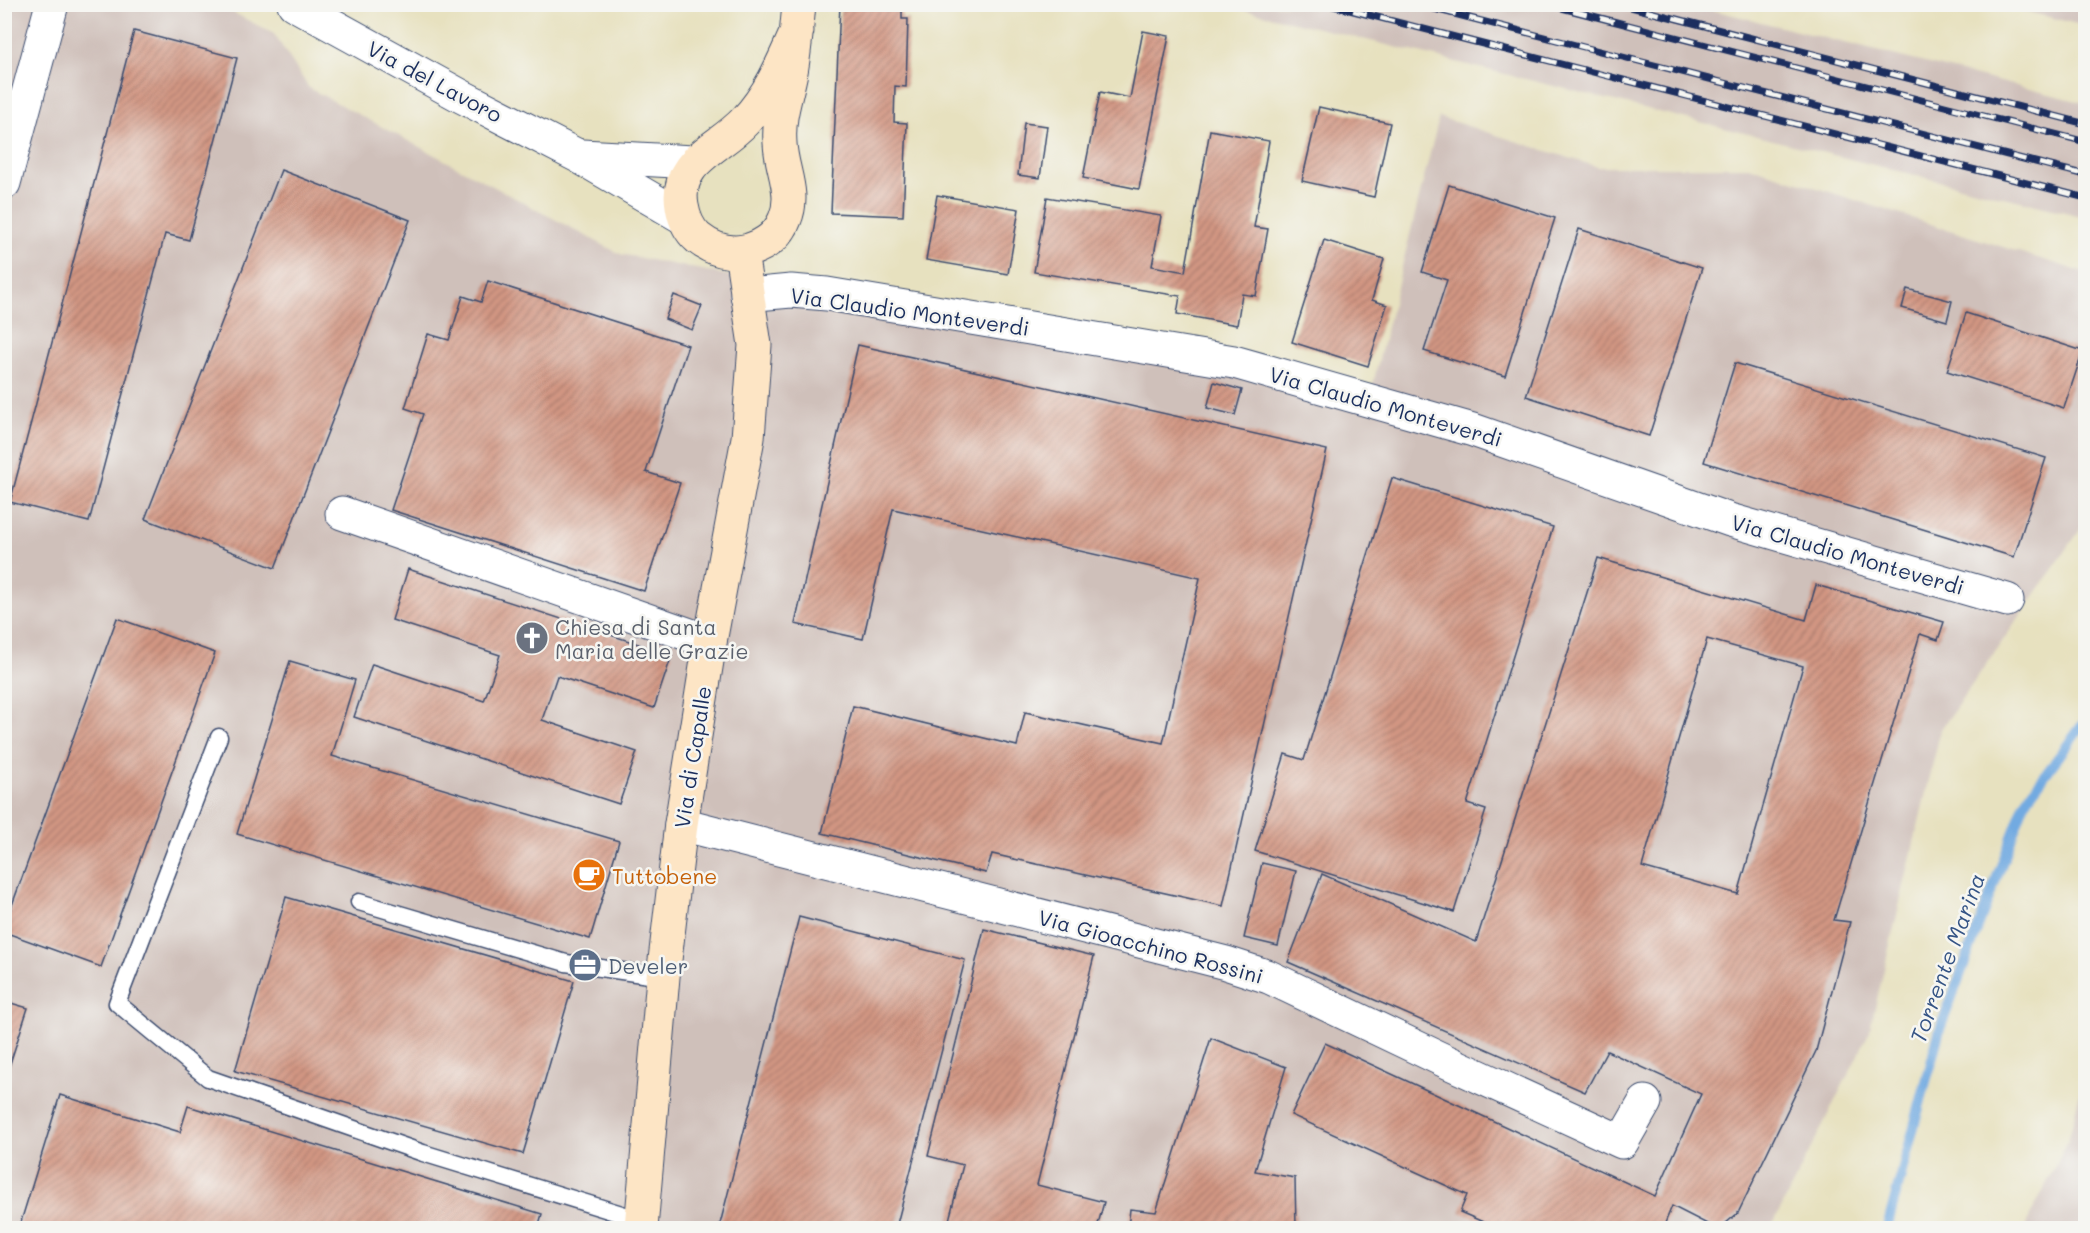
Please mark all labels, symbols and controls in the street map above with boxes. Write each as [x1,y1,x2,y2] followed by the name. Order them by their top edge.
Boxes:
[363,34,507,128] street label: Via del Lavoro
[789,281,1031,341] street label: Via Claudio Monteverdi
[1266,360,1506,452] street label: Via Claudio Monteverdi
[1728,508,1968,600] street label: Via Claudio Monteverdi
[555,613,748,664] place label: Chiesa di Santa Maria delle Grazie
[514,620,550,656] church icon: Chiesa di Santa Maria delle Grazie
[667,684,717,830] street label: Via di Capalle
[571,857,607,893] cafe icon: Tuttobene
[612,862,717,889] place label: Tuttobene
[1903,869,1991,1047] water label: Torrente Marina
[1036,903,1266,989] street label: Via Gioacchino Rossini
[567,947,603,983] office icon: Develer
[608,952,688,979] place label: Develer

